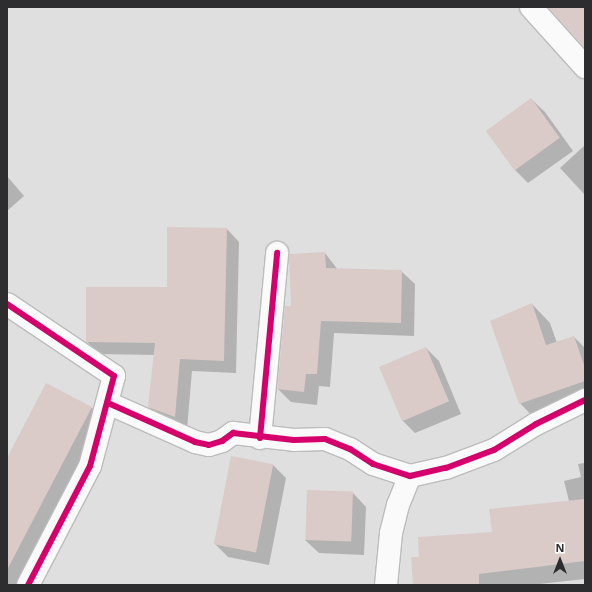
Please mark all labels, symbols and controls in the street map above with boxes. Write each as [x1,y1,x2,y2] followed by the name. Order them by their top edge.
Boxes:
[540,540,580,580] north arrow
[556,540,564,555] text: N

